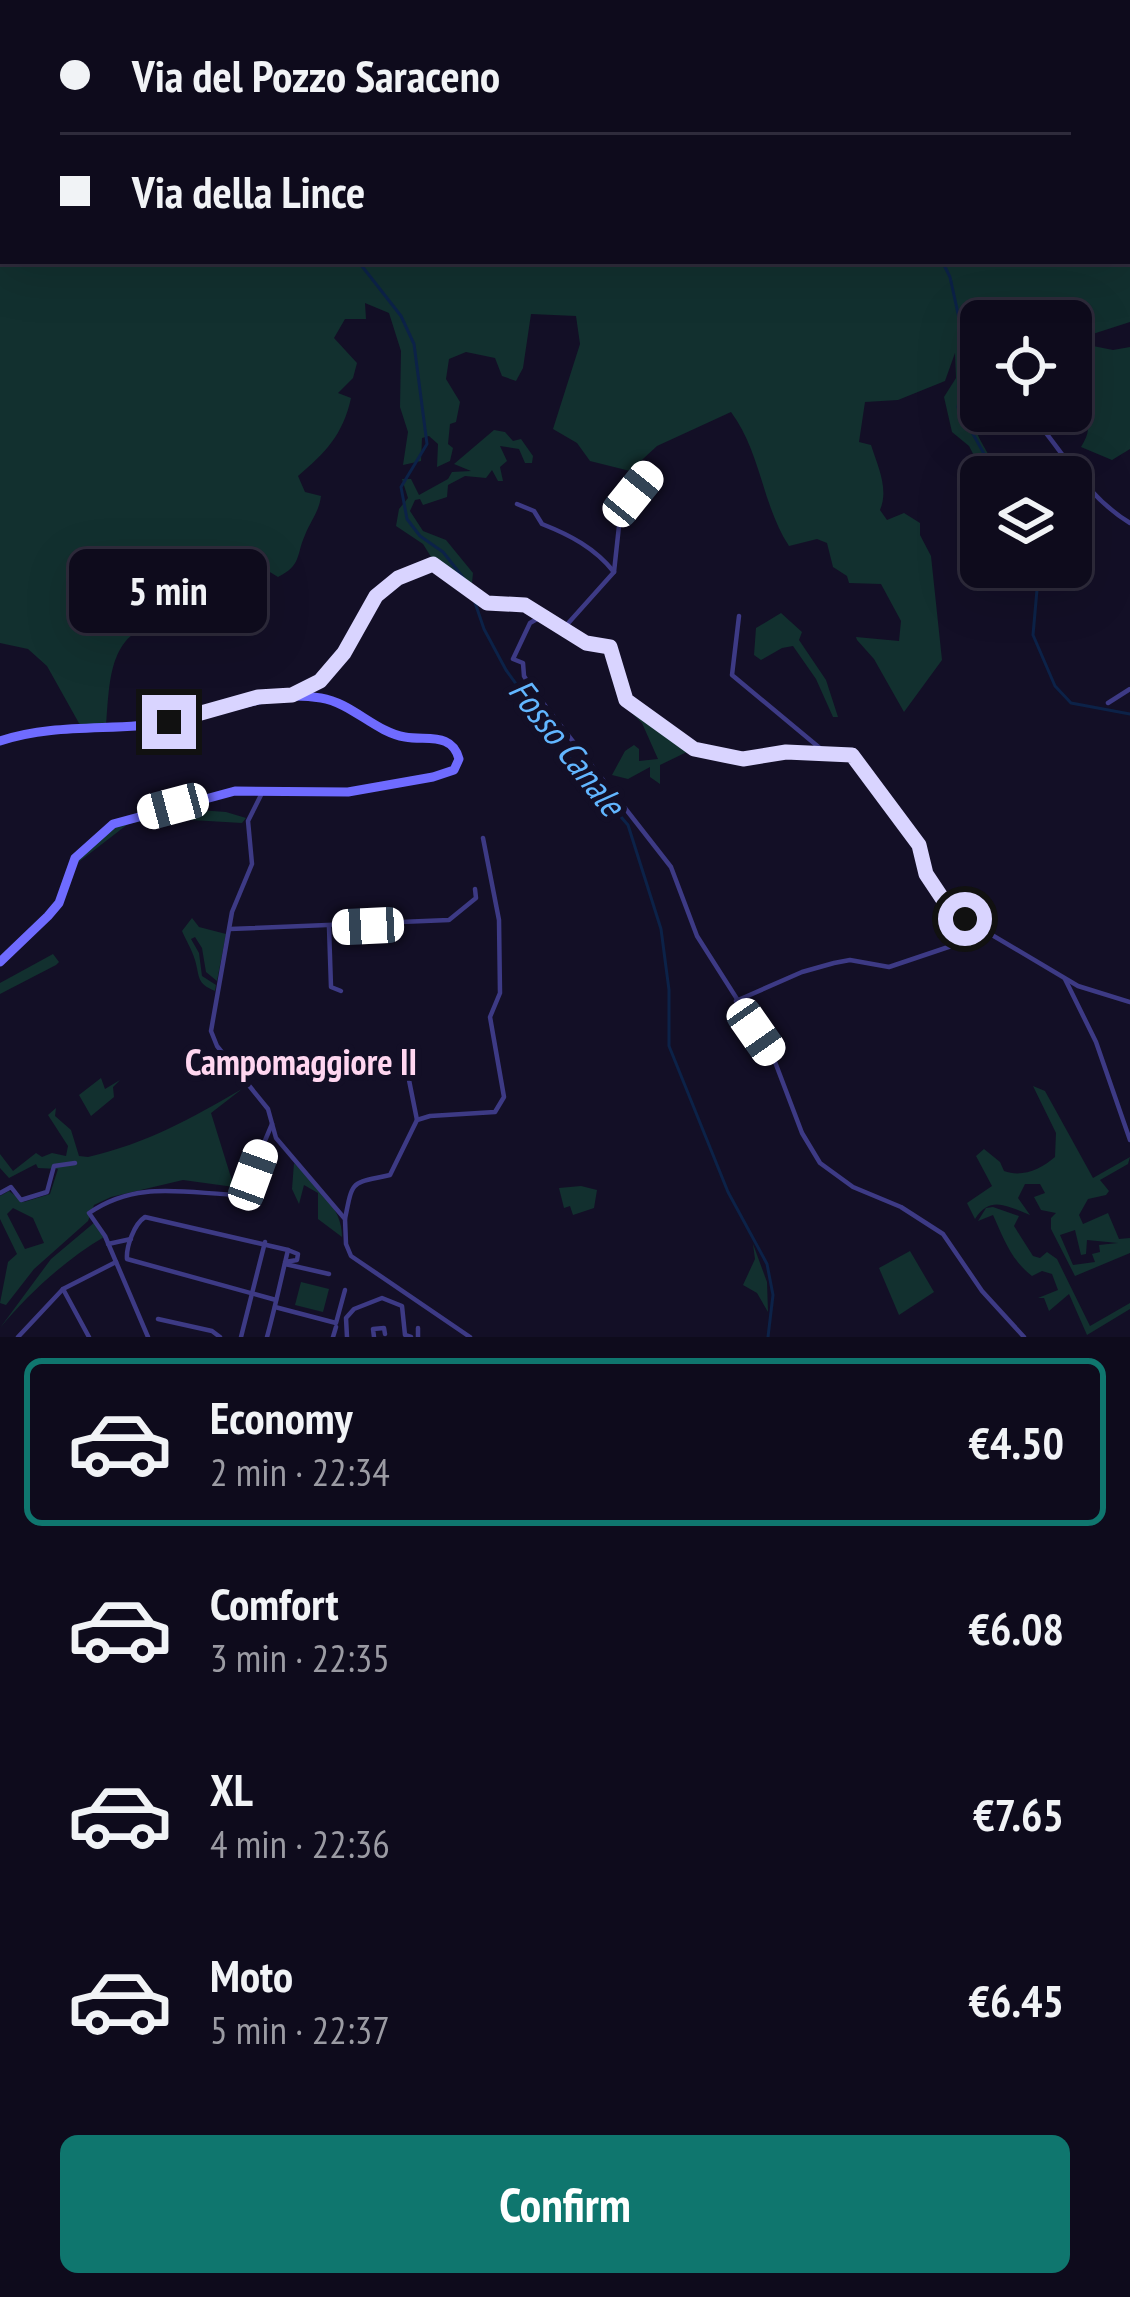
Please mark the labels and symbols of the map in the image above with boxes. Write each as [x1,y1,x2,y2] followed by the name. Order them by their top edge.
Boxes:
[596,455,670,533] car
[70,548,268,632] callout: 5 min
[499,668,637,827] water label: Fosso Canale
[142,695,196,749] route end
[134,779,212,833] car
[938,892,992,946] route start
[331,906,405,946] car
[721,992,791,1072] car
[185,1038,417,1085] district label: Campomaggiore II
[224,1135,282,1215] car

